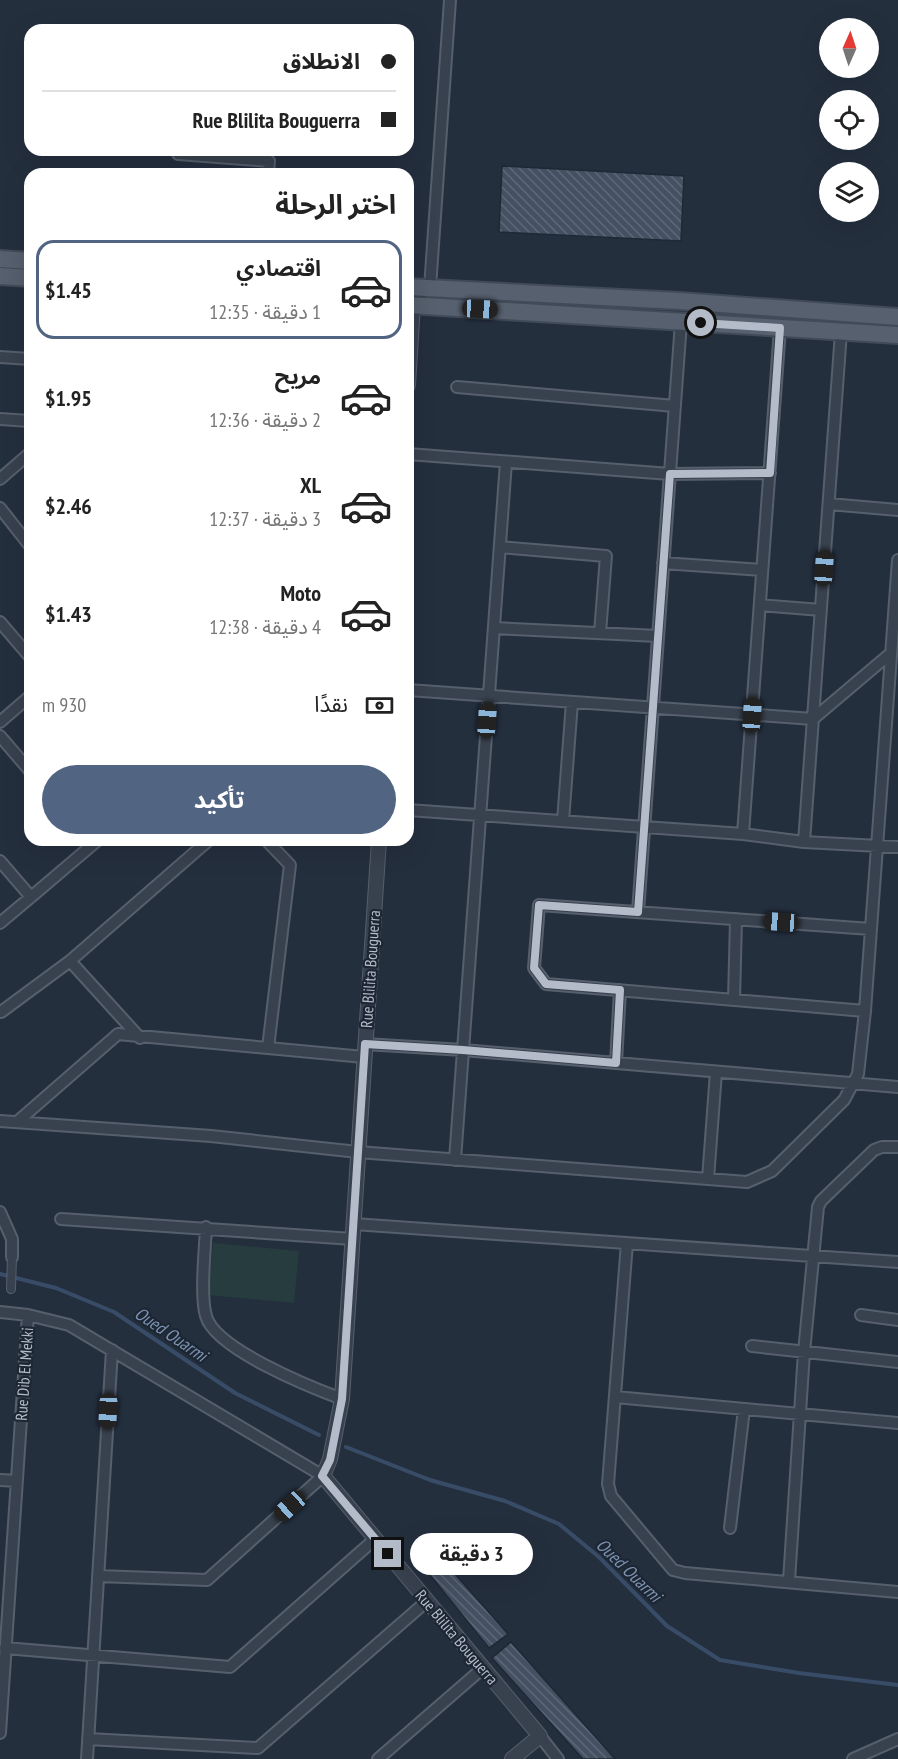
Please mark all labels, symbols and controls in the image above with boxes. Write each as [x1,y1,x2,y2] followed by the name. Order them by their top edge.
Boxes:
[819,18,879,78] north arrow
[819,18,879,222] map controls
[283,47,360,75] text: الانطلاق
[819,90,879,150] button: locate
[192,106,360,134] text: Rue Blilita Bouguerra
[819,162,879,222] button: layers
[275,187,396,221] text: اختر الرحلة
[236,254,321,282] text: اقتصادي
[339,263,393,317] icon: car
[45,276,92,304] text: $1.45
[209,299,321,325] text: 1 دقيقة · 12:35
[462,299,498,319] car
[687,309,714,336] route start
[275,362,321,390] text: مريح
[339,371,393,425] icon: car
[45,384,92,412] text: $1.95
[209,407,321,433] text: 2 دقيقة · 12:36
[300,471,321,499] text: XL
[339,479,393,533] icon: car
[45,492,92,520] text: $2.46
[209,506,321,532] text: 3 دقيقة · 12:37
[814,549,834,587] car
[280,579,321,607] text: Moto
[339,587,393,641] icon: car
[45,600,92,628] text: $1.43
[209,614,321,640] text: 4 دقيقة · 12:38
[363,689,396,722] icon: cash
[314,690,348,718] text: نقدًا
[42,692,86,718] text: 930 m
[742,696,762,734] car
[477,701,497,739] car
[42,765,396,834] button: تأكيد
[356,910,384,1028] street label: Rue Blilita Bouguerra
[762,912,800,932] car
[131,1301,213,1368] water label: Oued Ouarmi
[11,1327,37,1421] street label: Rue Dib El Mekki
[98,1393,118,1429] car
[271,1487,309,1525] car
[409,1533,532,1575] callout: 3 دقيقة
[591,1533,668,1608] water label: Oued Ouarmi
[374,1540,401,1567] route end
[440,1541,503,1567] text: 3 دقيقة
[411,1585,503,1689] street label: Rue Blilita Bouguerra

